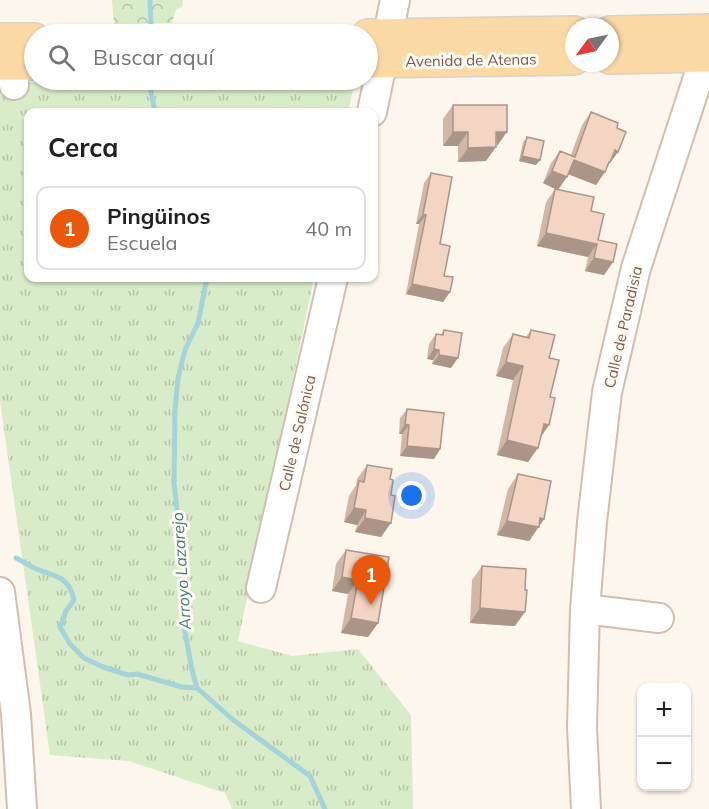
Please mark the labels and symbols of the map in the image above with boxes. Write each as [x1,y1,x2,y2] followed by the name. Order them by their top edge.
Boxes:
[565,18,619,72] north arrow
[405,49,537,71] street label: Avenida de Atenas
[600,264,646,390] street label: Calle de Paradisia
[274,373,320,493] street label: Calle de Salónica
[397,481,426,510] your location
[167,512,195,631] water label: Arroyo Lazarejo
[352,556,391,605] pin: 1

